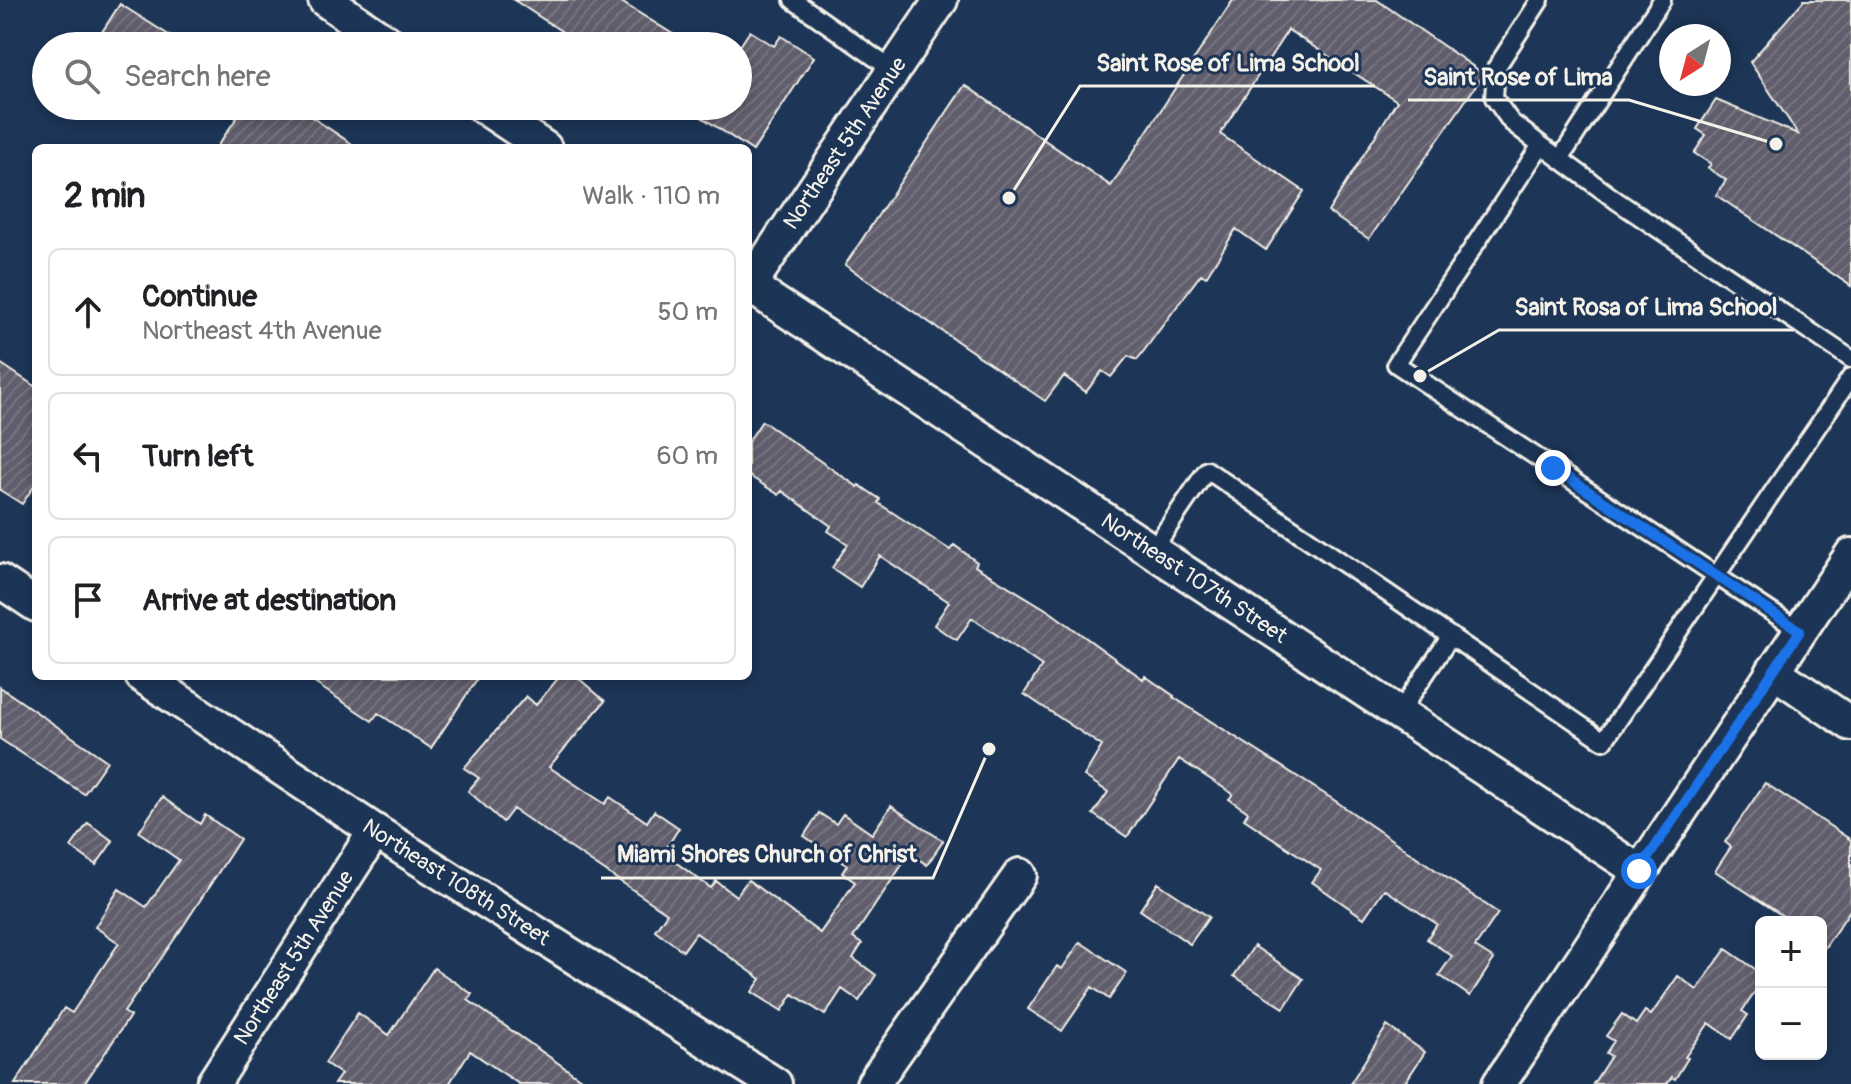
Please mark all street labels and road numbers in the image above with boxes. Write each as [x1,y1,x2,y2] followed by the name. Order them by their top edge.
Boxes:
[777,51,913,235] street label: Northeast 5th Avenue
[1096,507,1293,650] street label: Northeast 107th Street
[357,813,555,952] street label: Northeast 108th Street
[228,865,360,1050] street label: Northeast 5th Avenue

